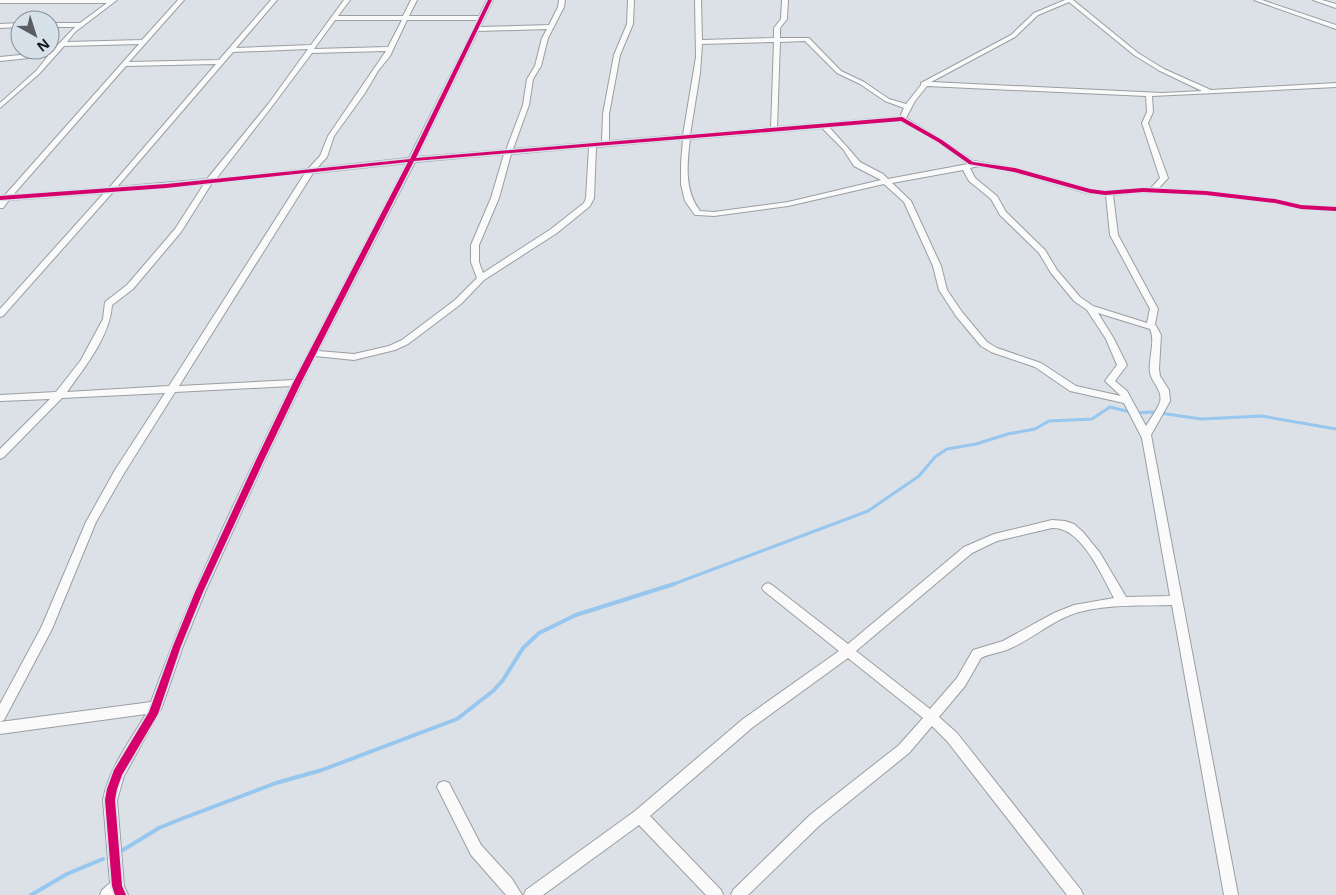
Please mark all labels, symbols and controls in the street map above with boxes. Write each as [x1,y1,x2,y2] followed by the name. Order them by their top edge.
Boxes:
[10,10,60,60] north arrow
[33,35,54,56] text: N

